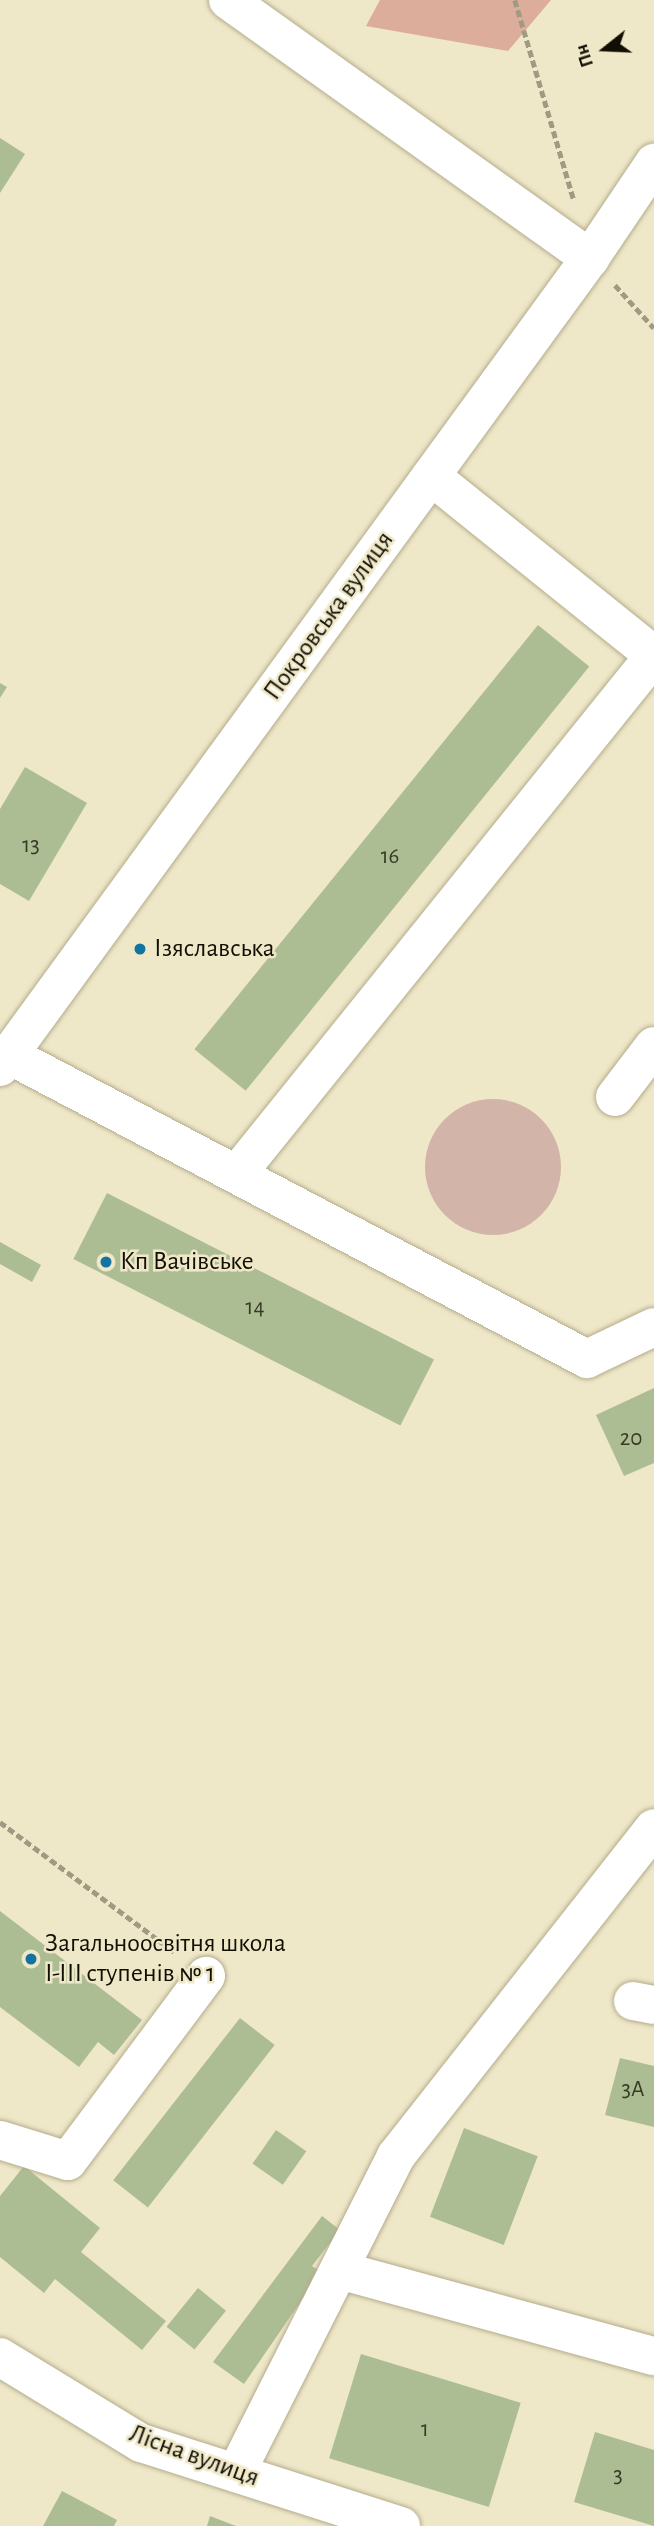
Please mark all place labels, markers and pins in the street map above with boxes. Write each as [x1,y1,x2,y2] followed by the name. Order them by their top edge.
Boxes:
[154,933,275,965] place label: Ізяславська
[132,941,148,957] marker: Ізяславська
[120,1246,254,1278] place label: Кп Вачівське
[98,1254,114,1270] marker: Кп Вачівське
[45,1928,286,1990] place label: Загальноосвітня школа І-ІІІ ступенів № 1
[23,1951,39,1967] marker: Загальноосвітня школа І-ІІІ ступенів № 1

